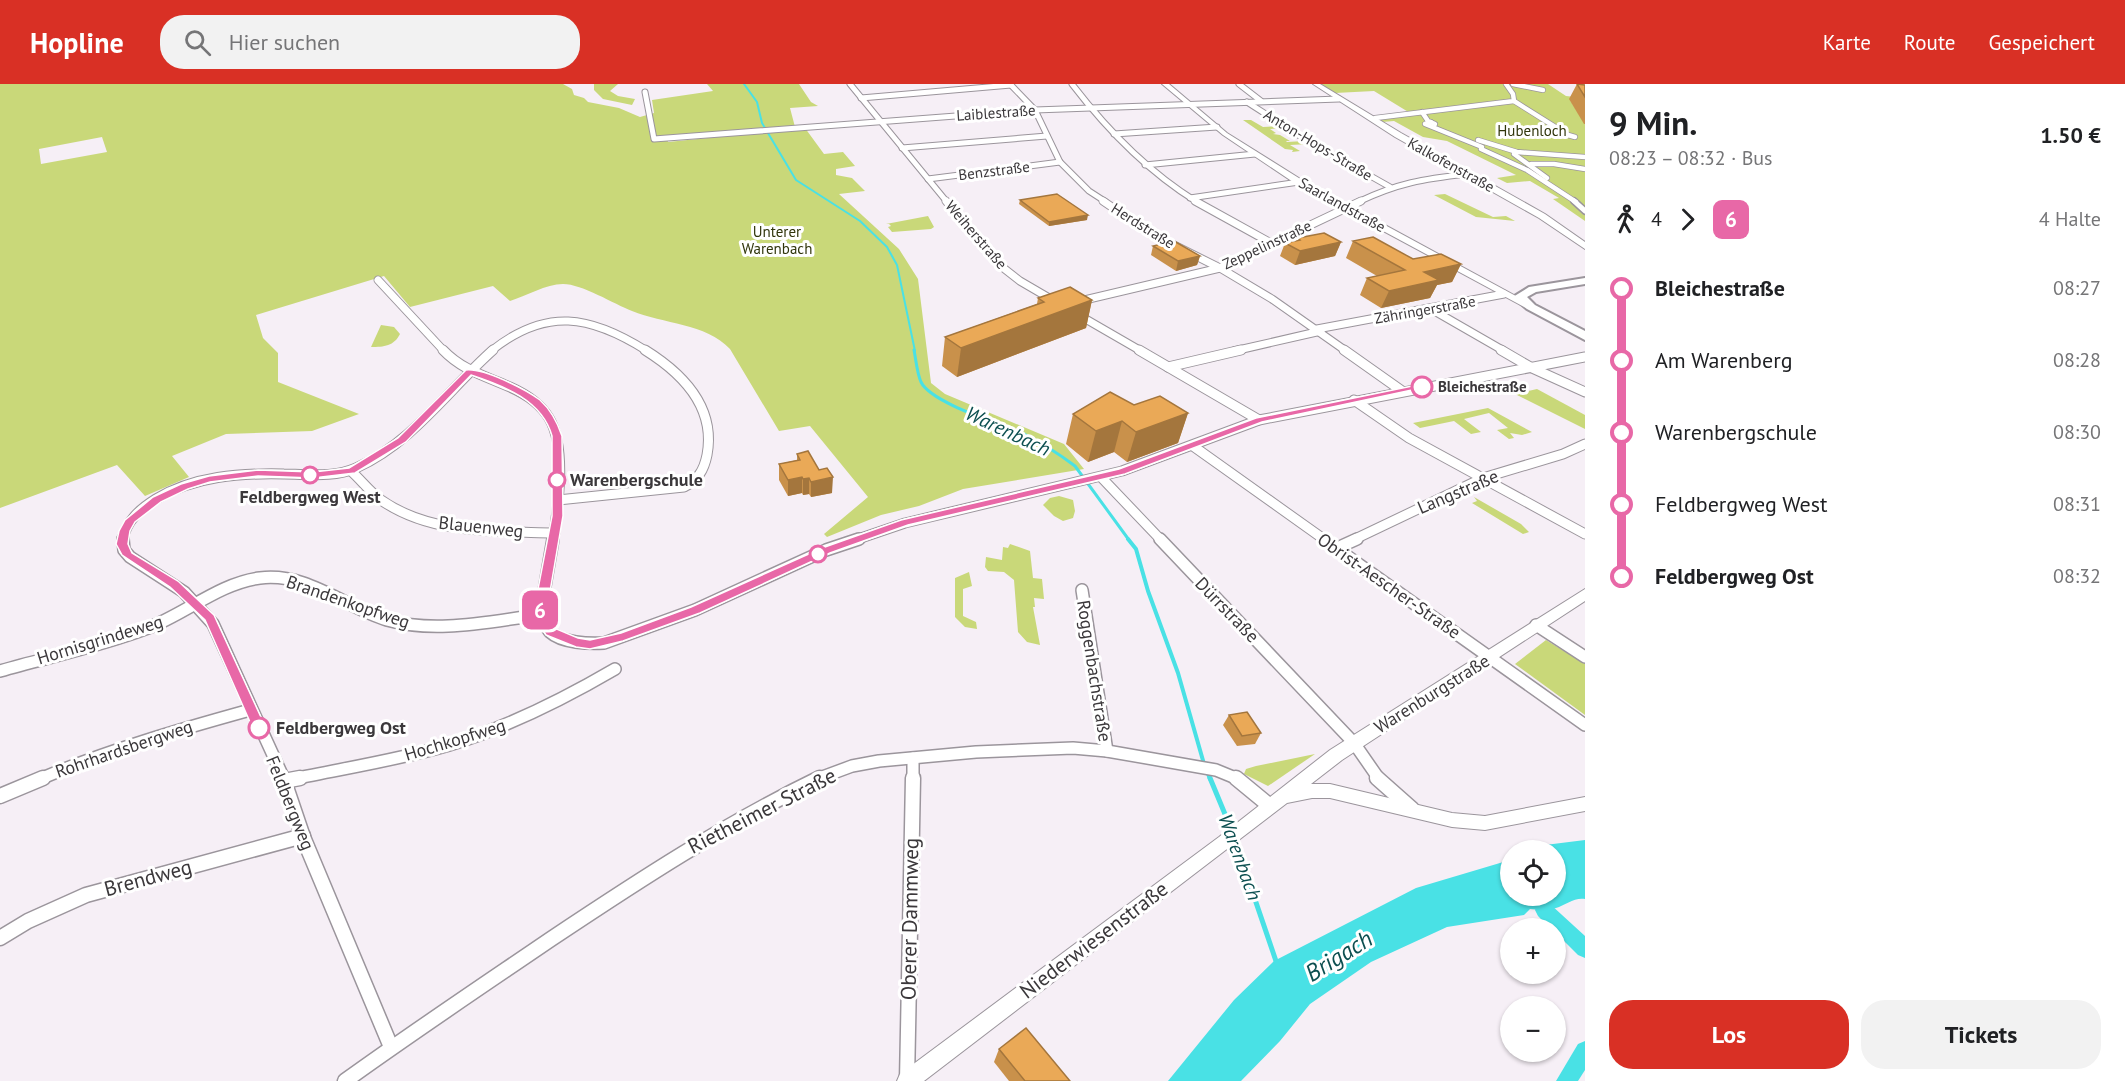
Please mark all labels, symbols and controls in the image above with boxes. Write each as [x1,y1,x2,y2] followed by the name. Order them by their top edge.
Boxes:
[160,15,580,69] search box
[30,24,124,61] text: Hopline
[181,26,214,59] icon: search
[229,28,340,56] text: Hier suchen
[1823,29,1871,56] text: Karte
[1904,29,1955,56] text: Route
[1988,29,2095,56] text: Gespeichert
[956,100,1036,125] street label: Laiblestraße
[1609,101,1697,144] text: 9 Min.
[1260,105,1376,185] street label: Anton-Hops-Straße
[1497,121,1567,140] park label: Hubenloch
[2040,121,2101,149] text: 1.50 €
[1405,133,1498,196] street label: Kalkofenstraße
[1609,145,1773,171] text: 08:23 – 08:32 · Bus
[957,157,1031,184] street label: Benzstraße
[1295,173,1389,236] street label: Saarlandstraße
[941,196,1011,273] street label: Weiherstraße
[1108,199,1179,253] street label: Herdstraße
[1609,203,1642,236] icon: walk
[1671,203,1704,236] icon: forward
[1651,206,1662,232] text: 4
[1725,206,1737,233] text: 6
[2039,206,2101,232] text: 4 Halte
[1219,216,1314,273] street label: Zeppelinstraße
[742,222,812,258] park label: Unterer Warenbach
[1655,274,1785,302] text: Bleichestraße
[2053,275,2101,301] text: 08:27
[1373,291,1477,328] street label: Zähringerstraße
[1655,346,1792,374] text: Am Warenberg
[2053,347,2101,373] text: 08:28
[1411,376,1433,398] marker: Bleichestraße
[1438,377,1527,396] place label: Bleichestraße
[962,400,1054,462] water label: Warenbach
[1655,418,1817,446] text: Warenbergschule
[2053,419,2101,445] text: 08:30
[1414,464,1502,519] street label: Langstraße
[301,466,319,484] marker: Feldbergweg West
[570,468,703,491] place label: Warenbergschule
[548,471,566,489] marker: Warenbergschule
[239,485,381,508] place label: Feldbergweg West
[1655,490,1827,518] text: Feldbergweg West
[2053,491,2101,517] text: 08:31
[438,511,525,542] street label: Blauenweg
[1313,527,1465,644] street label: Obrist-Aescher-Straße
[809,545,827,563] unlabelled marker
[1655,562,1814,590] text: Feldbergweg Ost
[2053,563,2101,589] text: 08:32
[283,570,413,633] street label: Brandenkopfweg
[1191,572,1264,647] street label: Dürrstraße
[520,590,560,630] line badge: 6
[534,597,546,624] text: 6
[1072,599,1117,743] street label: Roggenbachstraße
[34,609,166,670] street label: Hornisgrindeweg
[1370,649,1494,738] street label: Warenburgstraße
[401,713,508,766] street label: Hochkopfweg
[52,714,196,783] street label: Rohrhardsbergweg
[276,716,407,739] place label: Feldbergweg Ost
[248,717,270,739] marker: Feldbergweg Ost
[261,752,320,853] street label: Feldbergweg
[683,762,841,860] street label: Rietheimer Straße
[1212,810,1268,904] water label: Warenbach
[895,838,924,1000] street label: Oberer Dammweg
[1500,840,1566,1062] map controls
[1500,840,1566,906] button: locate
[101,853,195,902] street label: Brendweg
[1014,875,1173,1004] street label: Niederwiesenstraße
[1500,918,1566,984] button: +
[1299,923,1378,988] water label: Brigach
[1500,996,1566,1062] button: −
[1609,1000,1849,1069] button: Los
[1861,1000,2101,1069] button: Tickets

